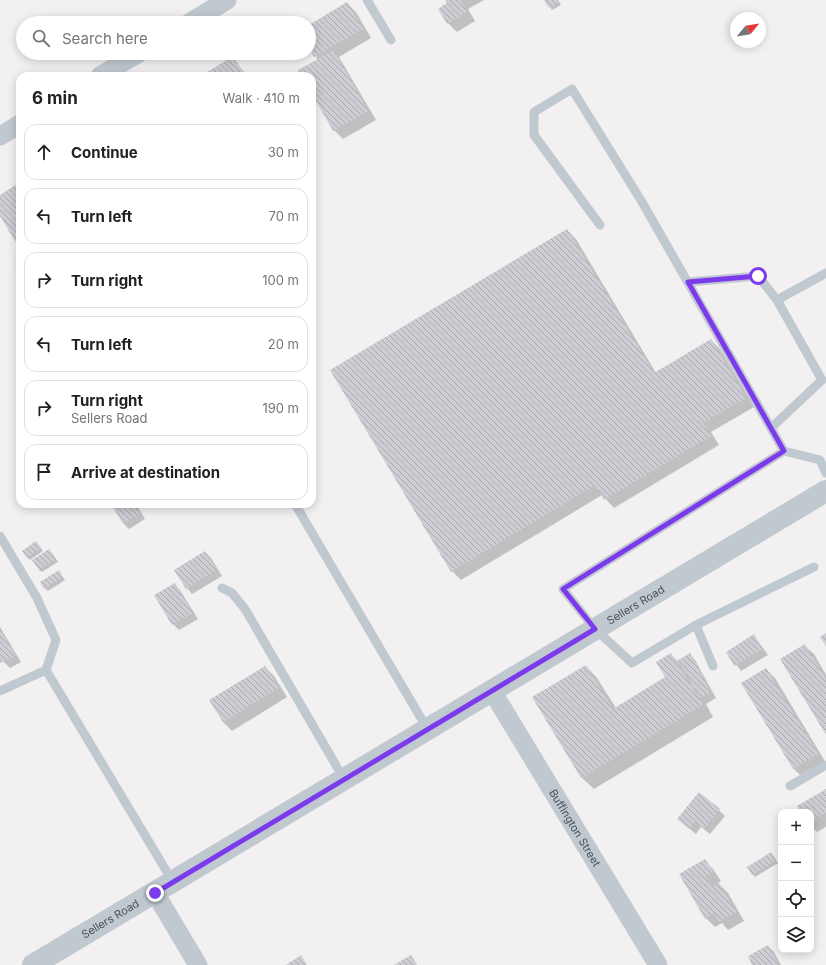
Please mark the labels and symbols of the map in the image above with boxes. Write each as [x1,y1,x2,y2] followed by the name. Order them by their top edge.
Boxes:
[730,12,766,48] north arrow
[749,267,767,285] route start
[604,582,667,627] street label: Sellers Road
[546,787,604,870] street label: Buffington Street
[146,884,164,902] route end
[79,896,142,941] street label: Sellers Road

